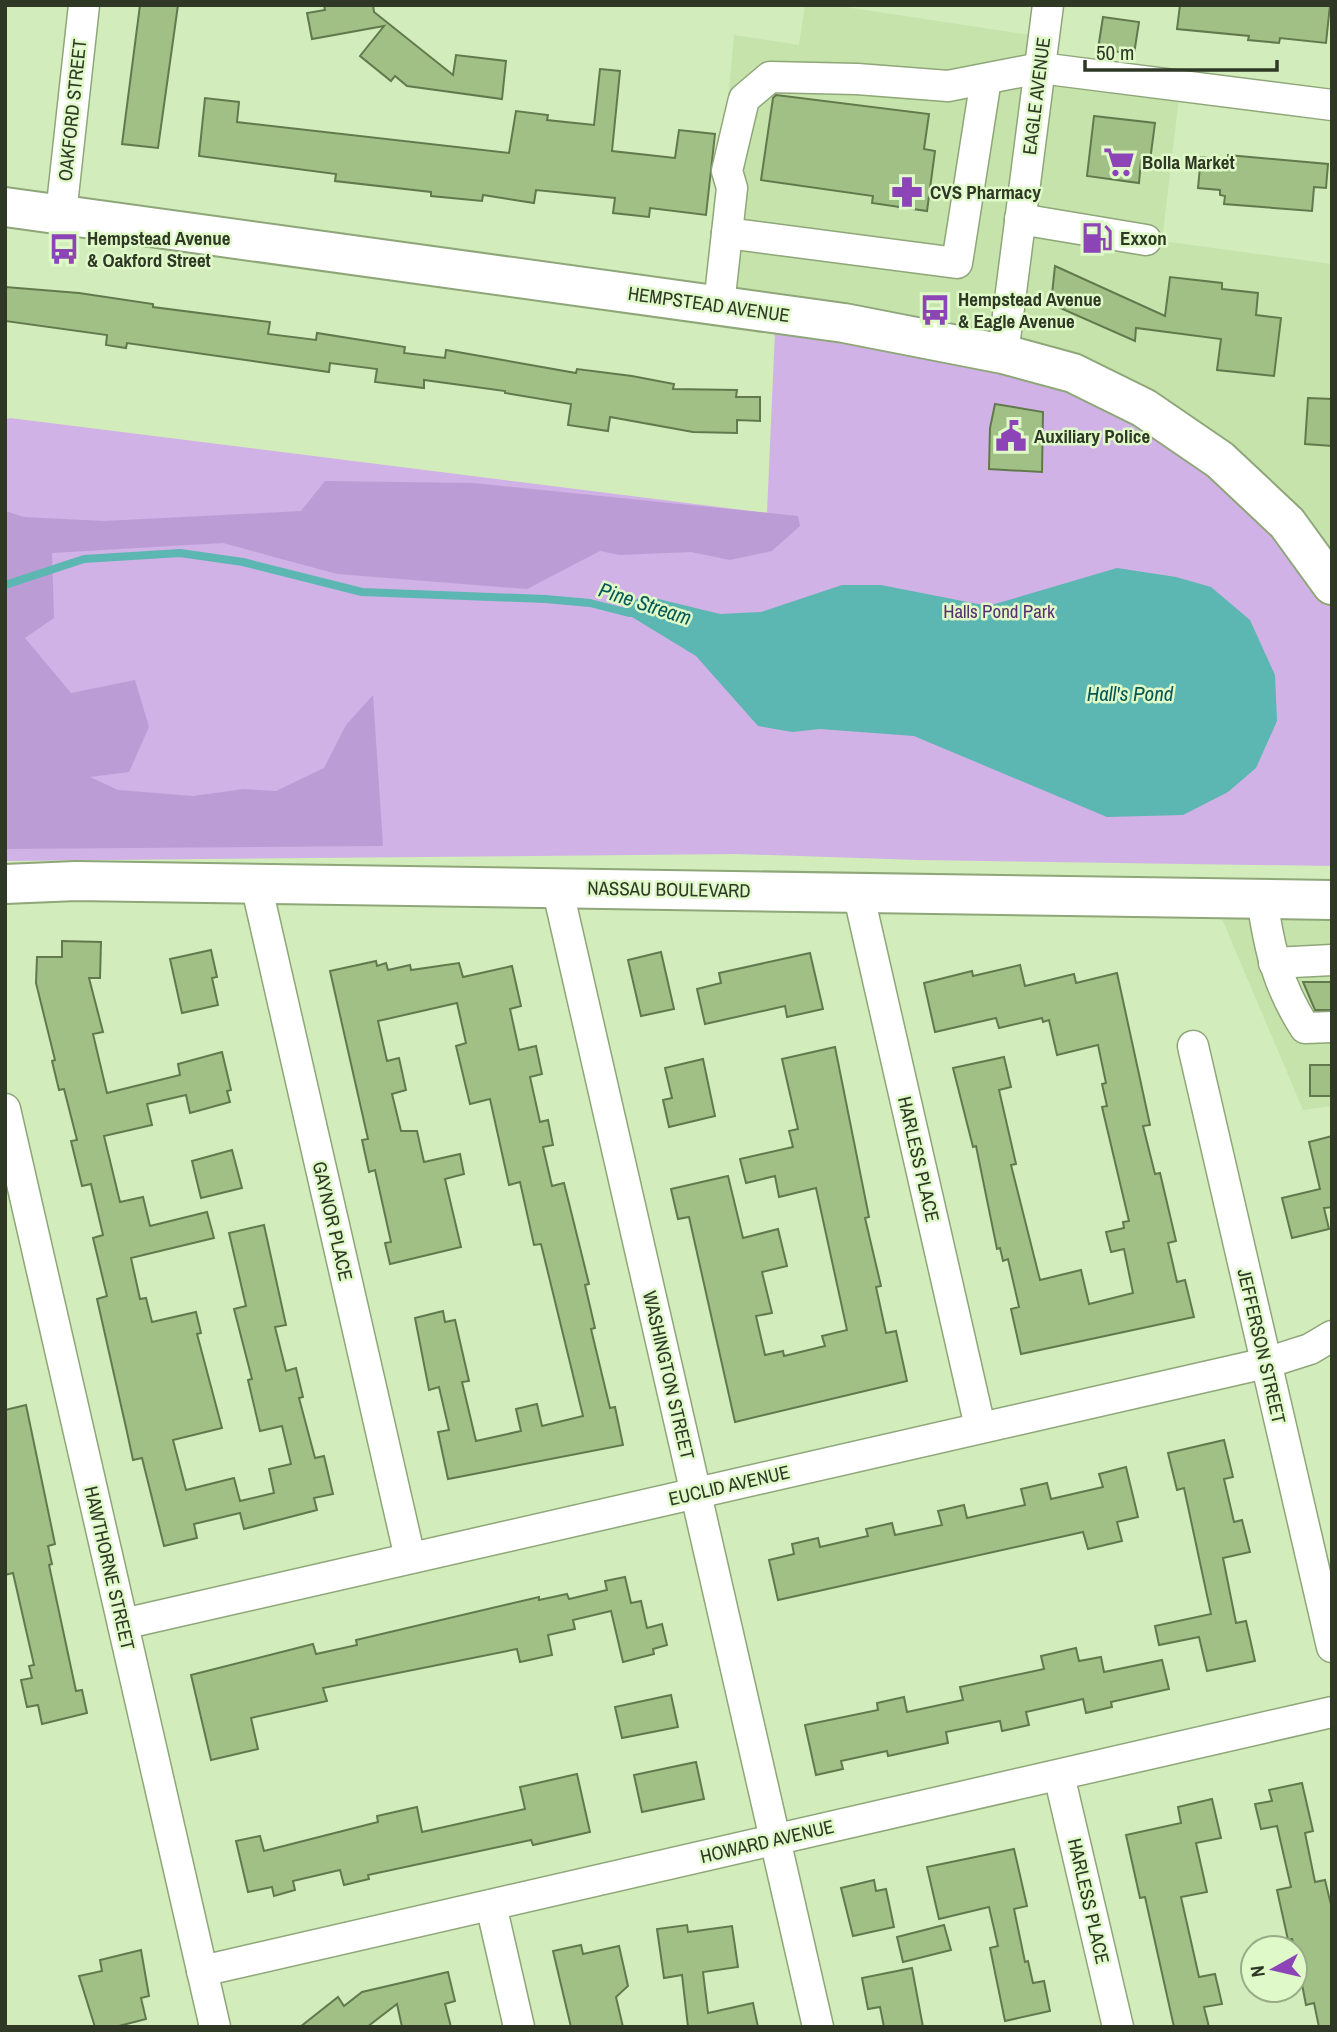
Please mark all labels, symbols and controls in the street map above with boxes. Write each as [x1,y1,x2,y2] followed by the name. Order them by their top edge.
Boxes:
[1085,28,1278,72] scale bar
[1016,36,1056,156] street label: EAGLE AVENUE
[52,37,92,182] street label: OAKFORD STREET
[1096,38,1134,67] text: 50 m
[1102,145,1136,179] supermarket icon: Bolla Market
[1142,149,1235,175] place label: Bolla Market
[890,175,924,209] pharmacy icon: CVS Pharmacy
[930,179,1041,205] place label: CVS Pharmacy
[1080,221,1114,255] fuel station icon: Exxon
[87,225,231,273] place label: Hempstead Avenue & Oakford Street
[1120,225,1167,251] place label: Exxon
[47,232,81,266] bus stop icon: Hempstead Avenue & Oakford Street
[626,280,792,328] street label: HEMPSTEAD AVENUE
[958,286,1102,334] place label: Hempstead Avenue & Eagle Avenue
[918,293,952,327] bus stop icon: Hempstead Avenue & Eagle Avenue
[994,419,1028,453] public building icon: Auxiliary Police
[1034,423,1150,449] place label: Auxiliary Police
[595,575,695,632] water label: Pine Stream
[943,598,1055,624] park label: Halls Pond Park
[1087,679,1174,708] water label: Hall's Pond
[587,875,751,903] street label: NASSAU BOULEVARD
[892,1094,946,1224] street label: HARLESS PLACE
[307,1159,359,1283] street label: GAYNOR PLACE
[1232,1266,1293,1427] street label: JEFFERSON STREET
[637,1288,701,1462] street label: WASHINGTON STREET
[666,1458,792,1512] street label: EUCLID AVENUE
[79,1484,142,1653] street label: HAWTHORNE STREET
[697,1813,837,1869] street label: HOWARD AVENUE
[1062,1836,1116,1966] street label: HARLESS PLACE
[1239,1934,1309,2004] north arrow
[1244,1964,1271,1979] text: N

